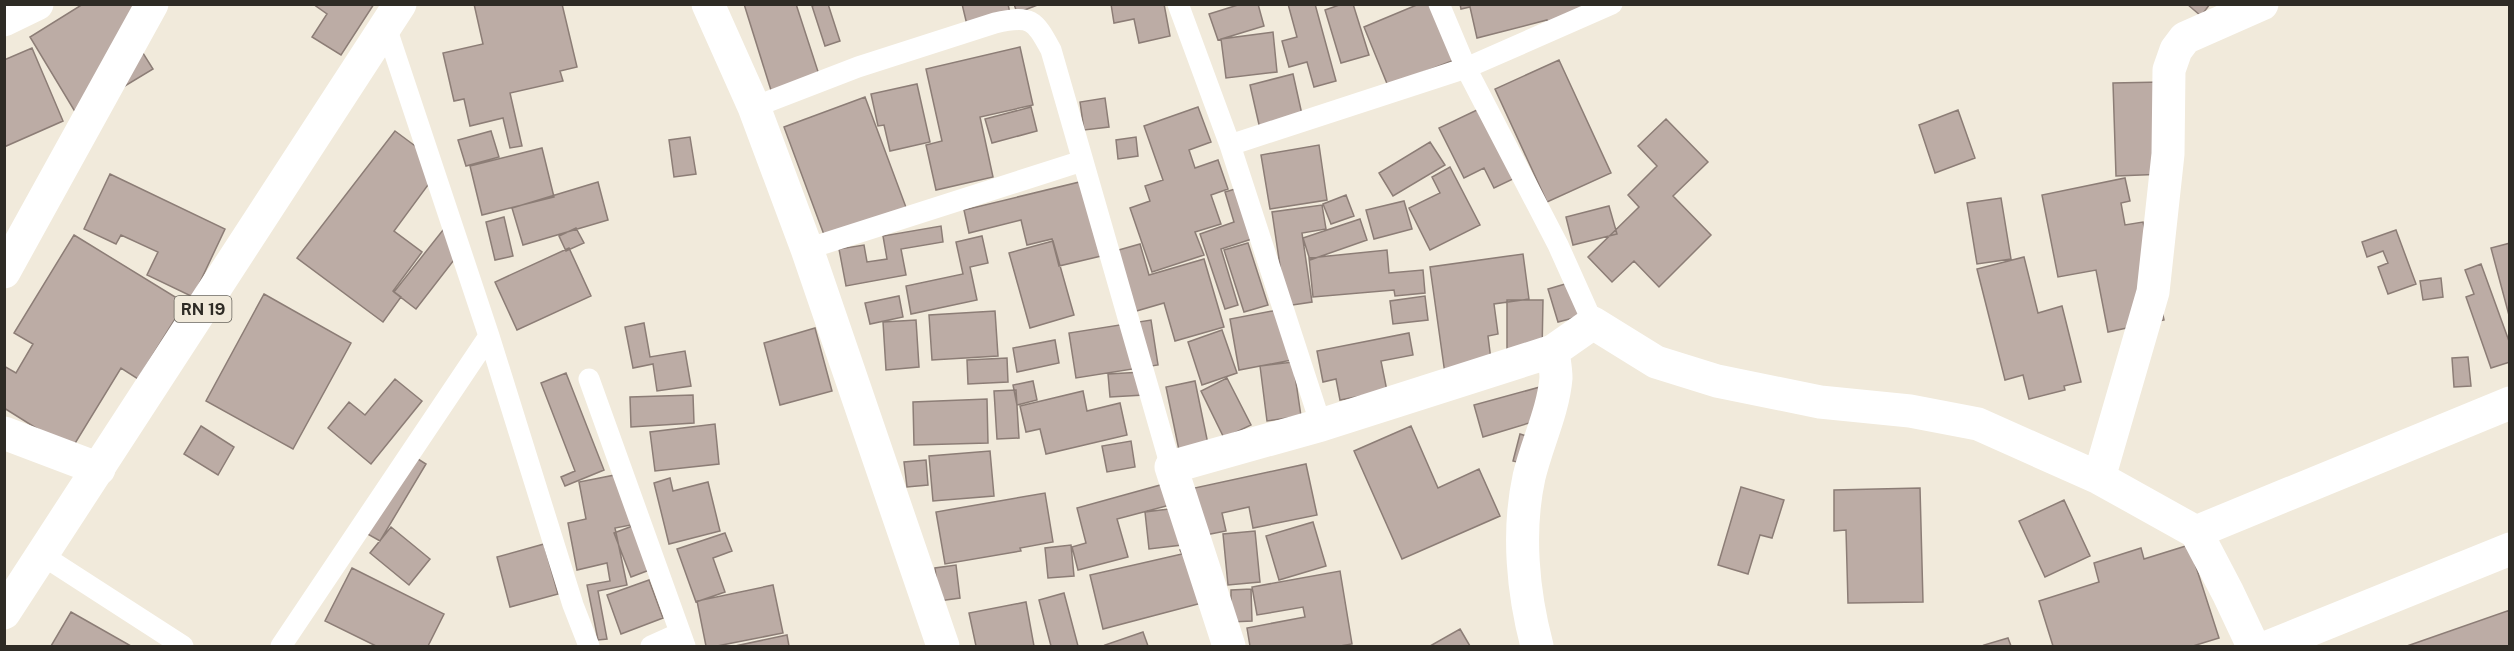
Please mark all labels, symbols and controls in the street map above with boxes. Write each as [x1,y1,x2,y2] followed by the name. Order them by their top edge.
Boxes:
[174,296,232,322] road number: RN 19

